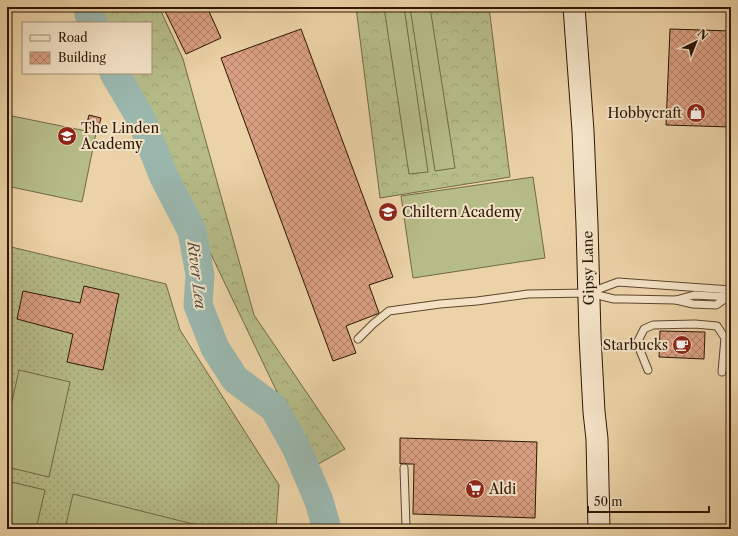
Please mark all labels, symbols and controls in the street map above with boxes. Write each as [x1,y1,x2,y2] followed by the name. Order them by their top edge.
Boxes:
[22,22,152,74] legend
[676,22,716,62] north arrow
[695,26,711,43] text: N
[58,30,88,45] text: Road
[58,50,106,65] text: Building
[685,102,707,124] shop icon: Hobbycraft
[608,104,682,122] place label: Hobbycraft
[80,119,159,153] place label: The Linden Academy
[56,125,78,147] school or university icon: The Linden Academy
[377,201,399,223] school or university icon: Chiltern Academy
[402,203,523,221] place label: Chiltern Academy
[578,230,598,305] street label: Gipsy Lane
[183,239,211,310] water label: River Lea
[671,334,693,356] cafe icon: Starbucks
[603,336,668,354] place label: Starbucks
[464,478,486,500] supermarket icon: Aldi
[488,480,516,498] place label: Aldi
[588,488,709,514] scale bar
[594,494,623,509] text: 50 m

